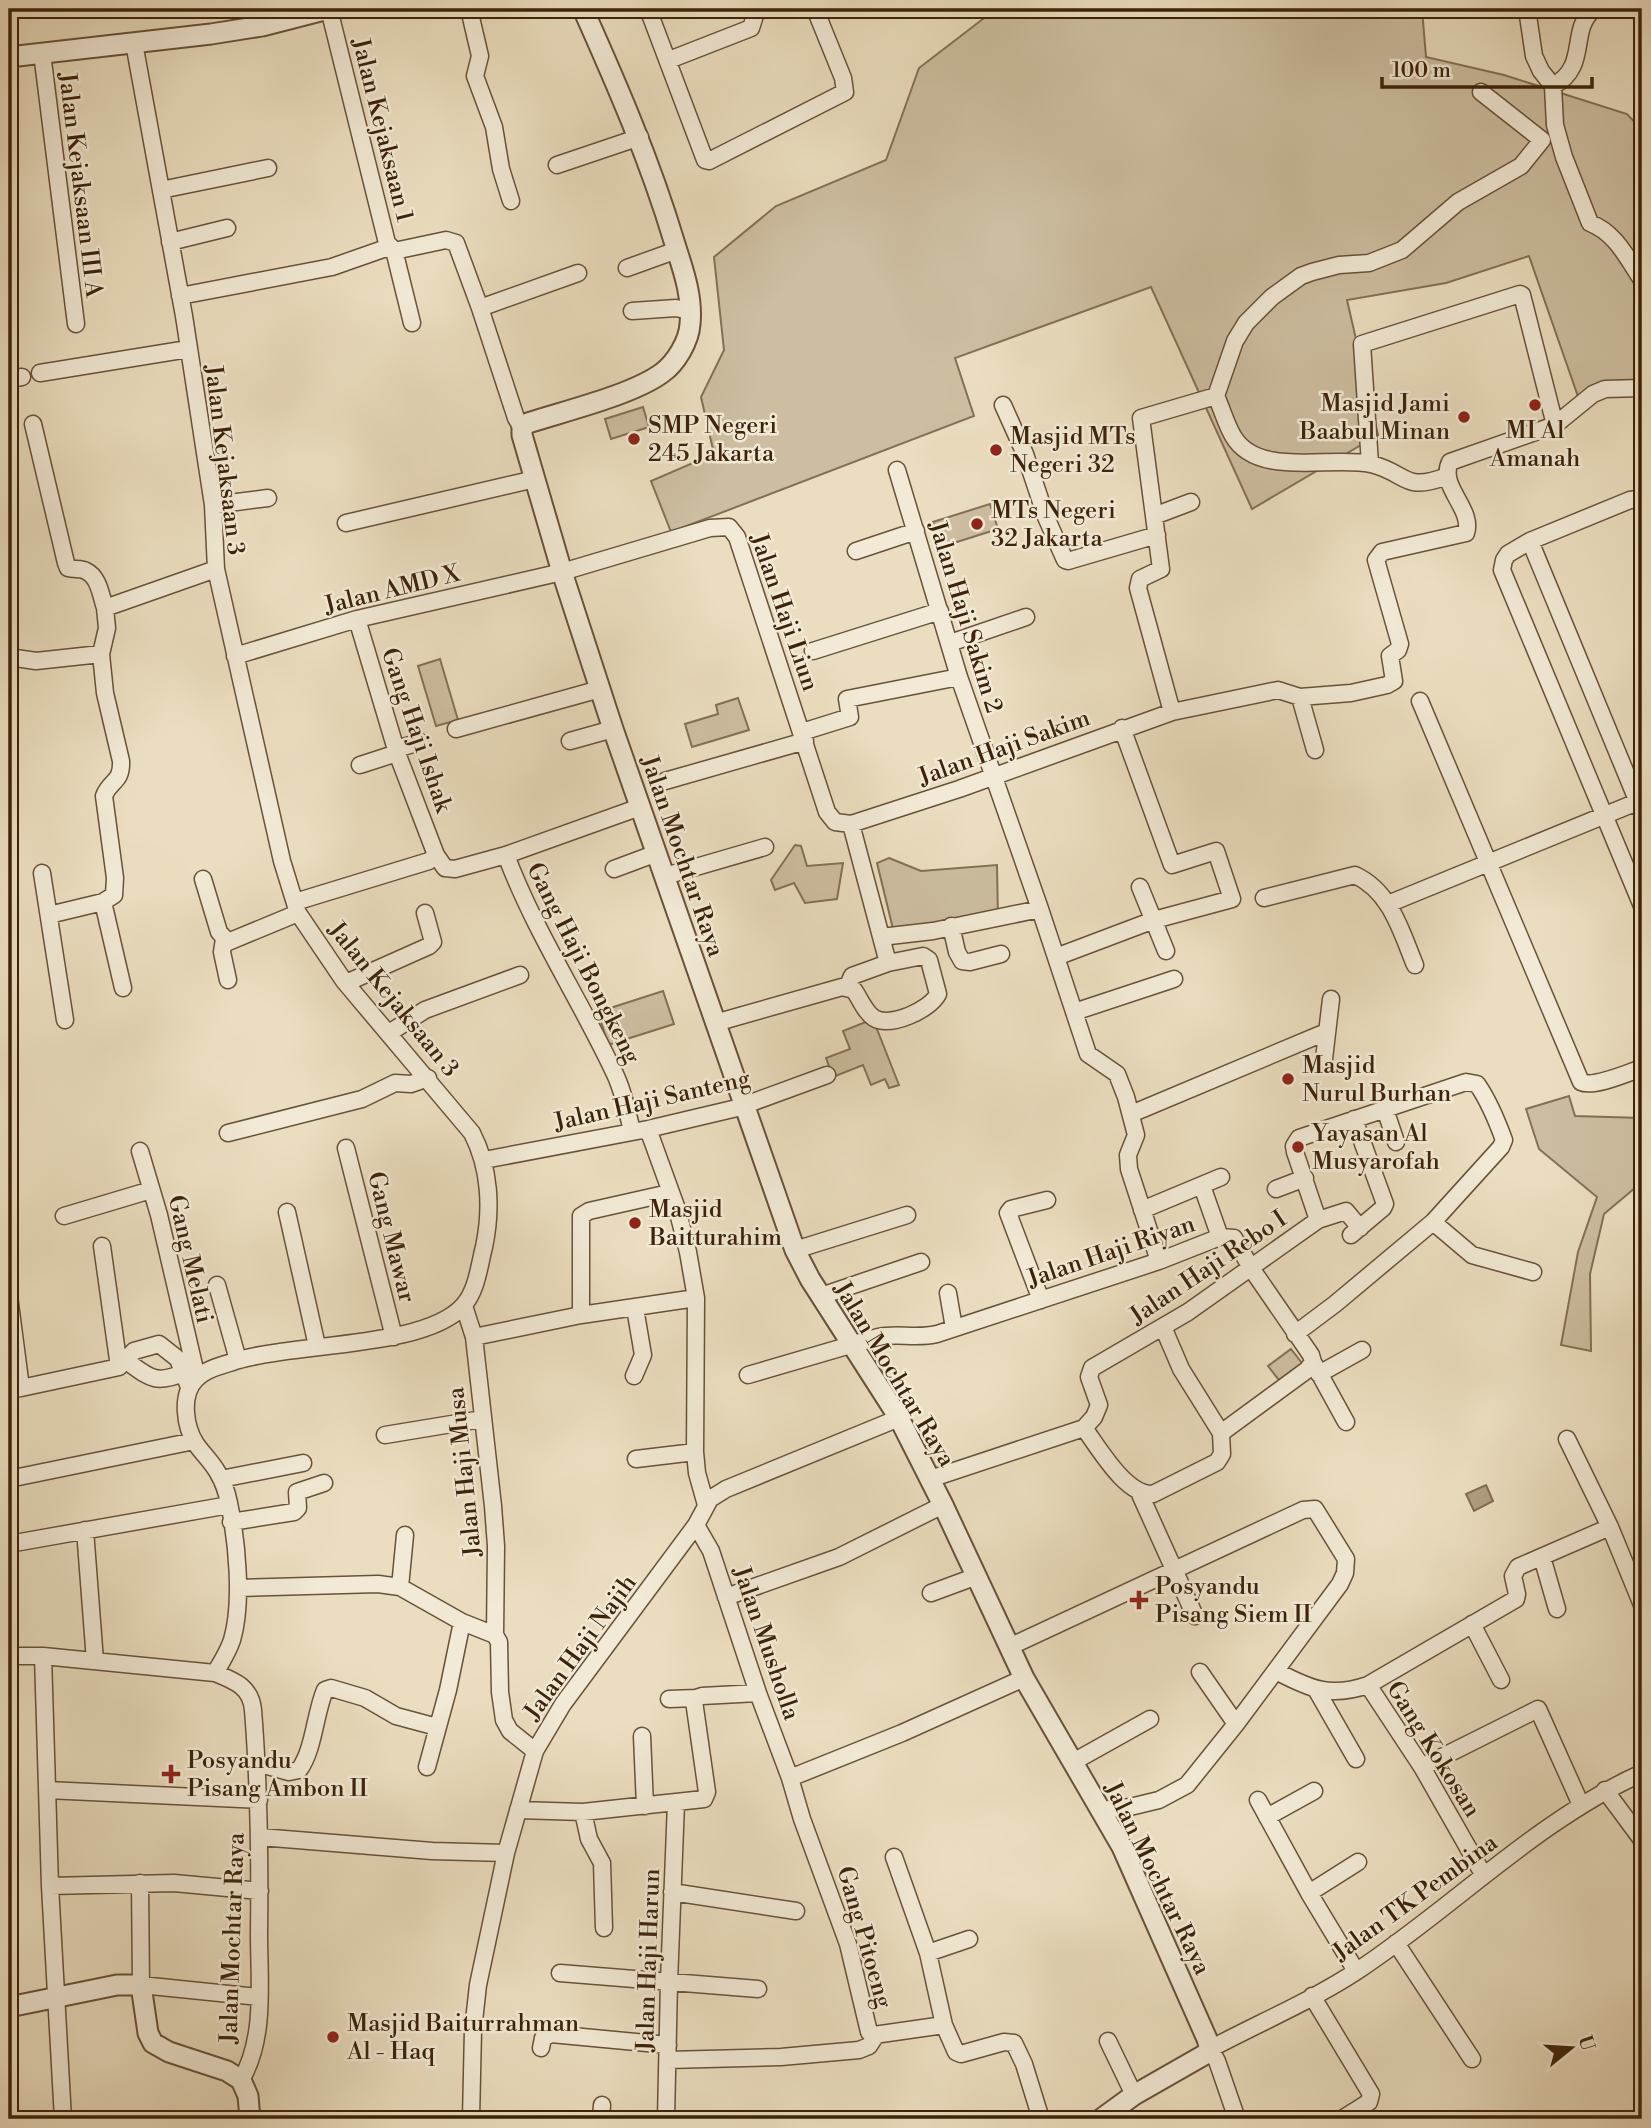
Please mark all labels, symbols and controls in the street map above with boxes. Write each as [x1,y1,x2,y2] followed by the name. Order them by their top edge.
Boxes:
[344,34,420,226] street label: Jalan Kejaksaan 1
[1382,46,1592,90] scale bar
[1392,58,1451,84] text: 100 m
[51,70,109,300] street label: Jalan Kejaksaan III A
[197,362,251,557] street label: Jalan Kejaksaan 3
[1299,389,1450,447] place label: Masjid Jami Baabul Minan
[1527,397,1543,413] marker: MI Al Amanah
[1456,409,1472,425] marker: Masjid Jami Baabul Minan
[648,411,777,469] place label: SMP Negeri 245 Jakarta
[1489,416,1580,474] place label: MI Al Amanah
[1010,422,1136,480] place label: Masjid MTs Negeri 32
[626,431,642,447] marker: SMP Negeri 245 Jakarta
[988,442,1004,458] marker: Masjid MTs Negeri 32
[991,496,1116,554] place label: MTs Negeri 32 Jakarta
[969,516,985,532] marker: MTs Negeri 32 Jakarta
[921,517,1008,717] street label: Jalan Haji Sakim 2
[743,529,825,695] street label: Jalan Haji Liun
[321,558,464,621] street label: Jalan AMD X
[374,644,459,818] street label: Gang Haji Ishak
[914,703,1094,793] street label: Jalan Haji Sakim
[633,751,731,962] street label: Jalan Mochtar Raya
[519,858,647,1070] street label: Gang Haji Bongkeng
[321,915,465,1083] street label: Jalan Kejaksaan 3
[1302,1051,1451,1109] place label: Masjid Nurul Burhan
[550,1064,754,1138] street label: Jalan Haji Santeng
[1280,1071,1296,1087] marker: Masjid Nurul Burhan
[1310,1119,1440,1177] place label: Yayasan Al Musyarofah
[1290,1139,1306,1155] marker: Yayasan Al Musyarofah
[360,1169,422,1306] street label: Gang Mawar
[161,1192,219,1326] street label: Gang Melati
[648,1195,782,1253] place label: Masjid Baitturahim
[1124,1204,1293,1332] street label: Jalan Haji Rebo I
[1023,1209,1199,1295] street label: Jalan Haji Riyan
[627,1215,643,1231] marker: Masjid Baitturahim
[826,1276,962,1473] street label: Jalan Mochtar Raya
[441,1385,489,1559] street label: Jalan Haji Musa
[725,1562,807,1725] street label: Jalan Musholla
[517,1569,644,1727] street label: Jalan Haji Najih
[1155,1572,1312,1630] place label: Posyandu Pisang Siem II
[1129,1590,1149,1610] marker: Posyandu Pisang Siem II
[1379,1676,1487,1823] street label: Gang Kokosan
[187,1746,368,1804] place label: Posyandu Pisang Ambon II
[161,1764,181,1784] marker: Posyandu Pisang Ambon II
[1097,1776,1217,1981] street label: Jalan Mochtar Raya
[1327,1827,1504,1968] street label: Jalan TK Pembina
[214,1831,252,2045] street label: Jalan Mochtar Raya
[829,1863,899,2012] street label: Gang Pitoeng
[631,1868,667,2053] street label: Jalan Haji Harun
[346,2009,579,2067] place label: Masjid Baiturrahman Al - Haq
[1536,2012,1606,2082] north arrow
[325,2029,341,2045] marker: Masjid Baiturrahman Al - Haq
[1573,2032,1600,2054] text: U

